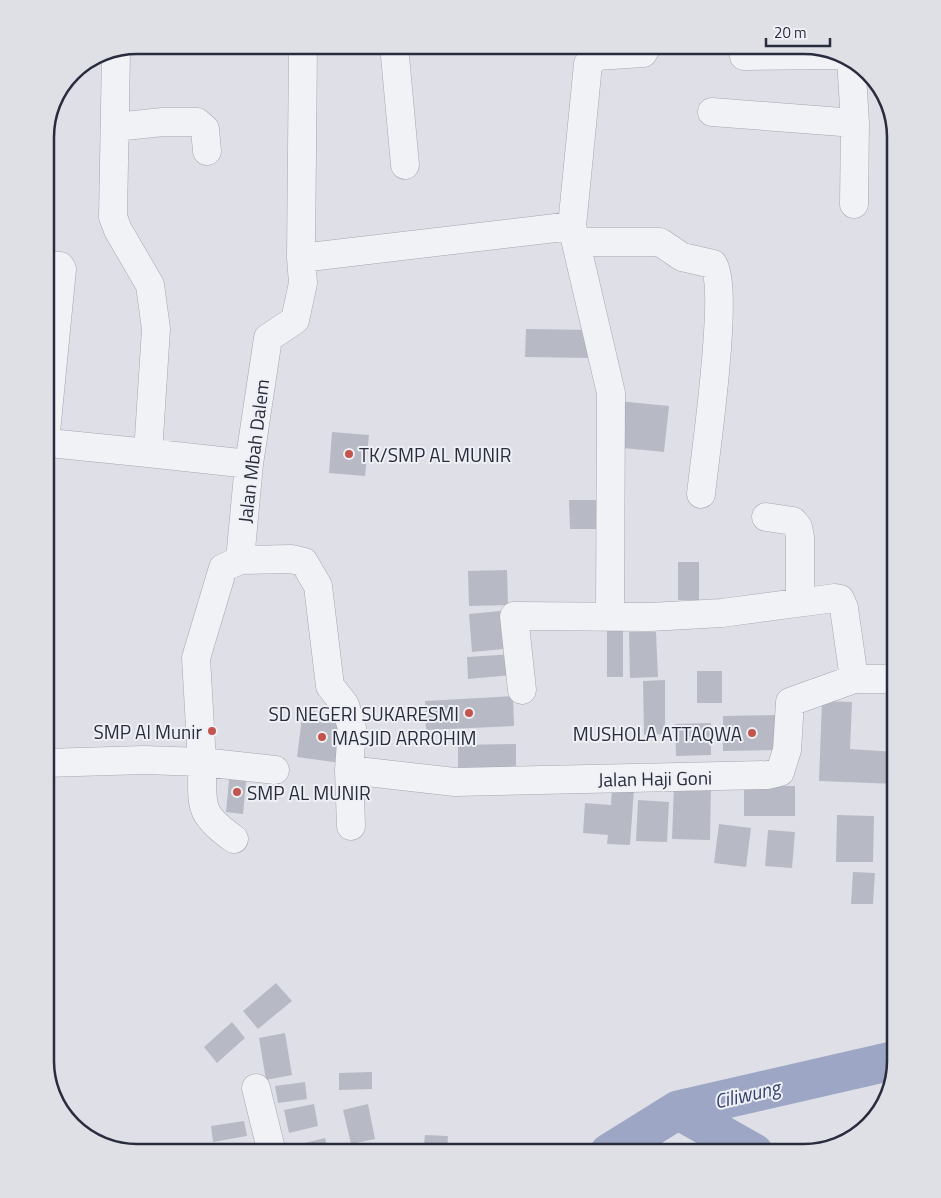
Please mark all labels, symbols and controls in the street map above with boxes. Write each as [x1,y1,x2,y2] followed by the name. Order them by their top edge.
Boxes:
[766,15,830,47] scale bar
[774,21,807,44] text: 20 m
[230,377,276,525] street label: Jalan Mbah Dalem
[359,440,511,469] place label: TK/SMP AL MUNIR
[343,448,355,460] marker: TK/SMP AL MUNIR
[269,699,459,728] place label: SD NEGERI SUKARESMI
[463,707,475,719] marker: SD NEGERI SUKARESMI
[93,717,202,746] place label: SMP Al Munir
[573,719,742,748] place label: MUSHOLA ATTAQWA
[332,723,477,752] place label: MASJID ARROHIM
[206,725,218,737] marker: SMP Al Munir
[746,727,758,739] marker: MUSHOLA ATTAQWA
[316,731,328,743] marker: MASJID ARROHIM
[598,763,712,793] street label: Jalan Haji Goni
[247,778,371,807] place label: SMP AL MUNIR
[231,786,243,798] marker: SMP AL MUNIR
[711,1071,785,1117] water label: Ciliwung

